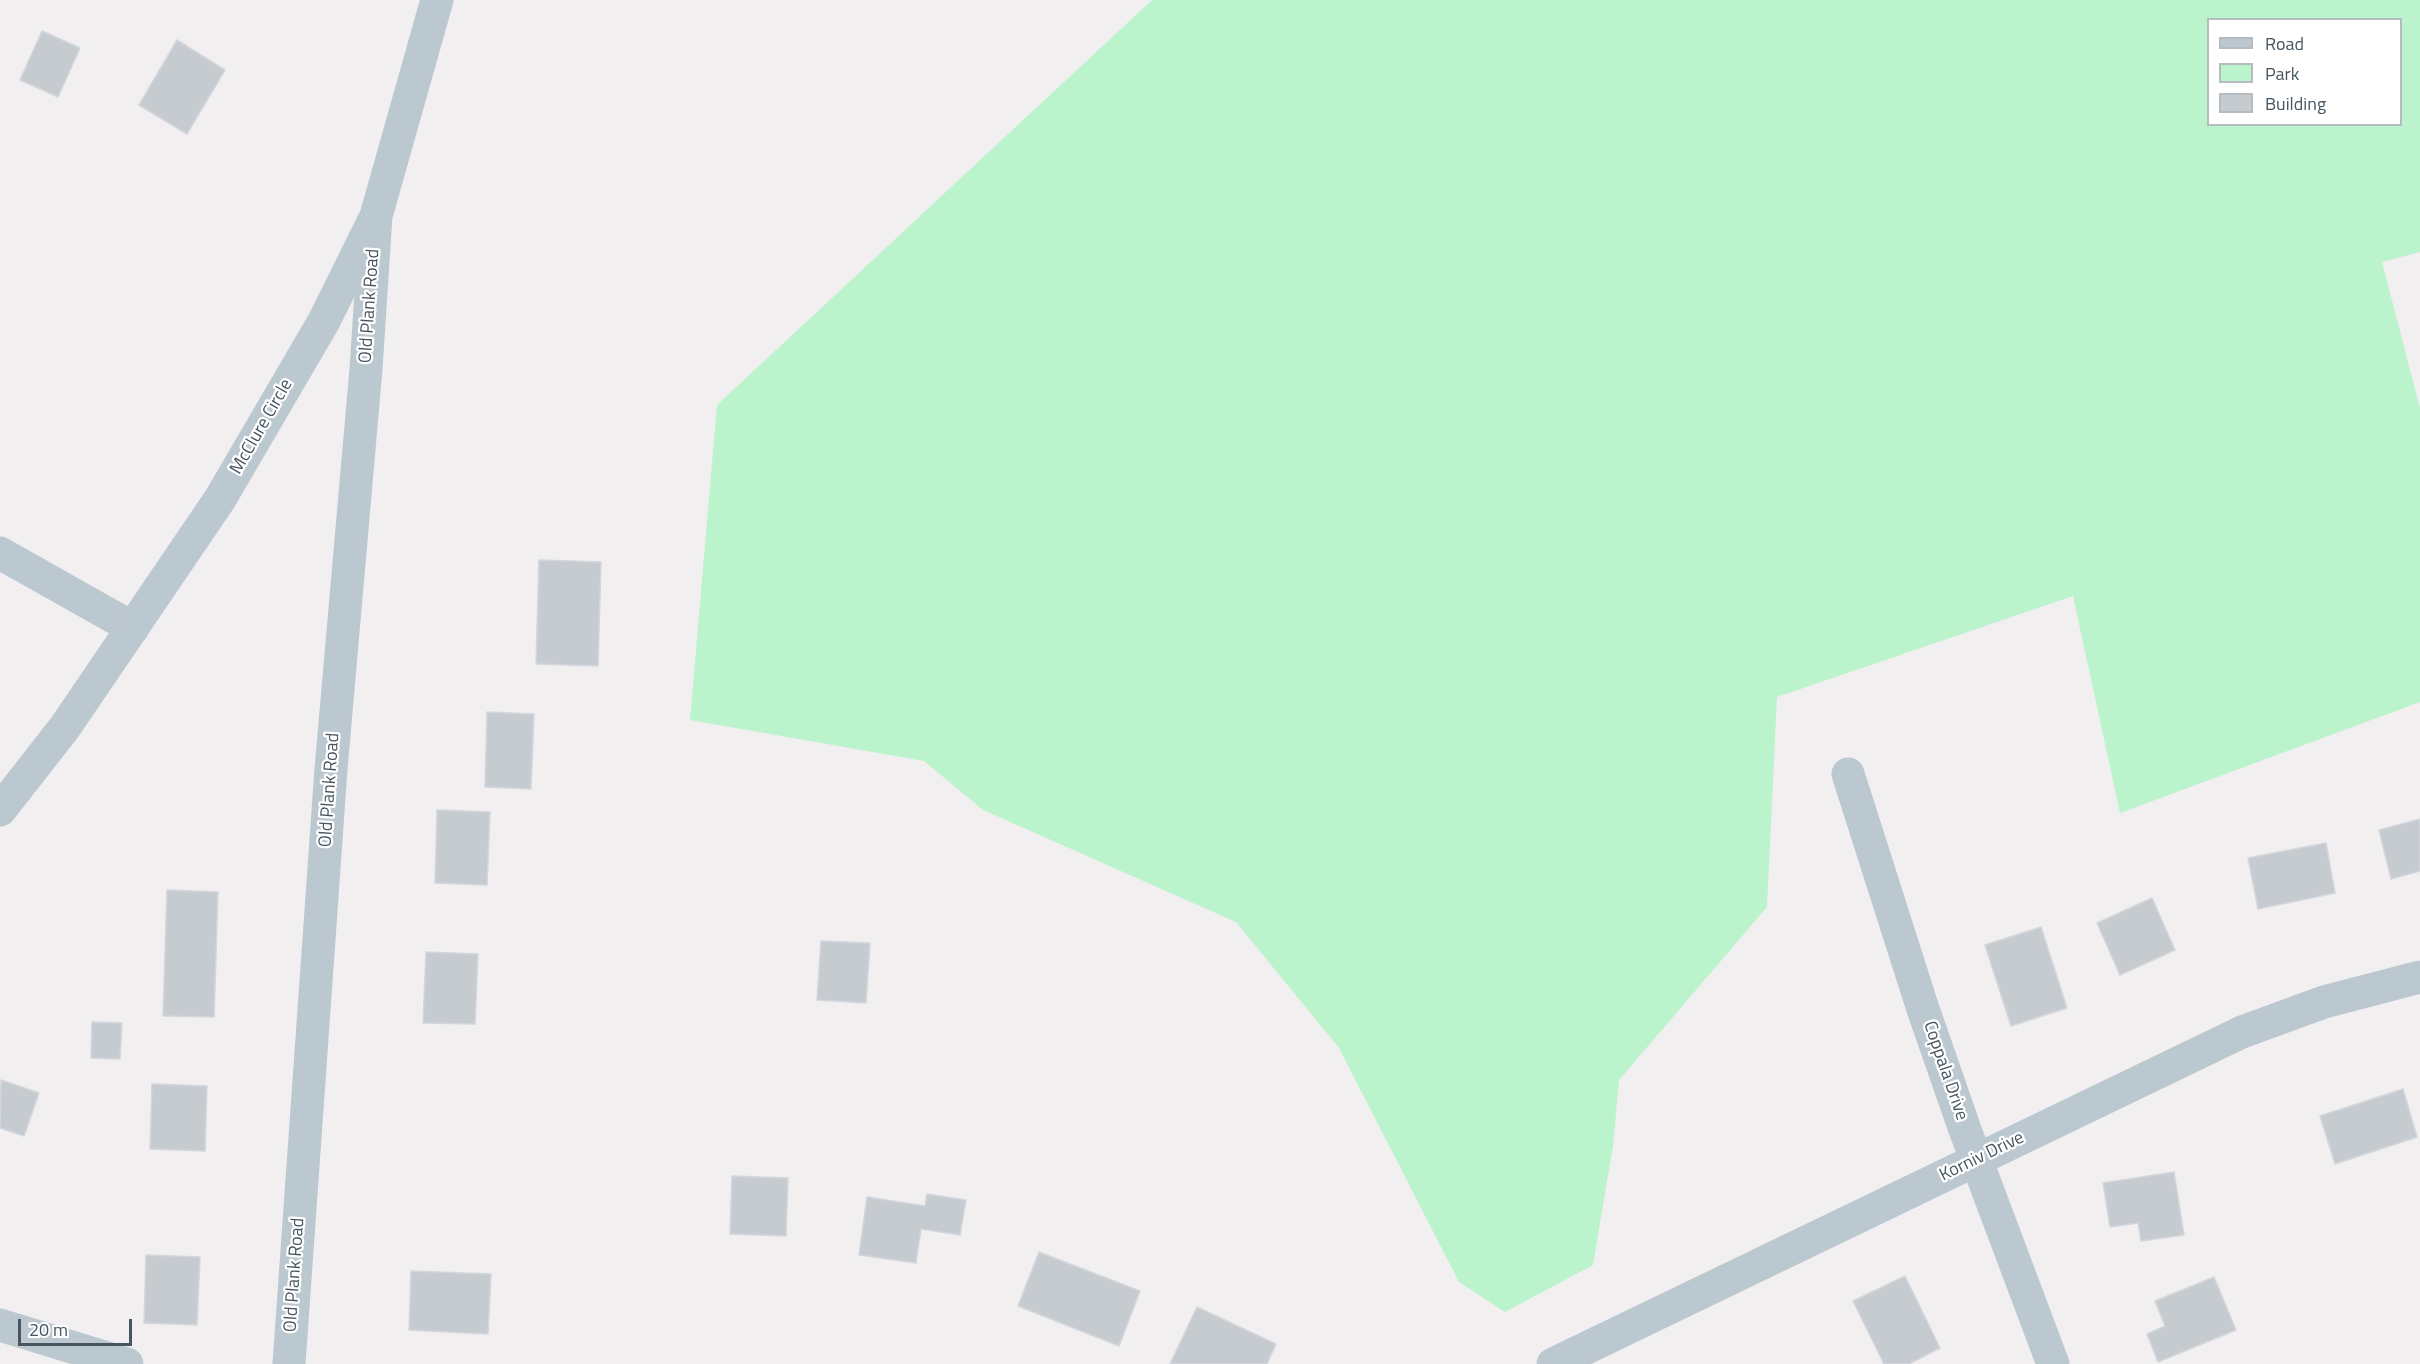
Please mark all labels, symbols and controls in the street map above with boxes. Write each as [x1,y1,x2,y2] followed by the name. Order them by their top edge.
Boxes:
[2207,18,2402,126] legend
[2265,30,2304,57] text: Road
[2265,60,2299,87] text: Park
[2265,90,2326,117] text: Building
[355,248,385,364] street label: Old Plank Road
[226,376,298,478] street label: McClure Circle
[315,732,345,848] street label: Old Plank Road
[1918,1019,1972,1123] street label: Coppala Drive
[1936,1127,2028,1187] street label: Korniv Drive
[280,1217,310,1333] street label: Old Plank Road
[21,1307,135,1345] scale bar
[29,1316,68,1343] text: 20 m

